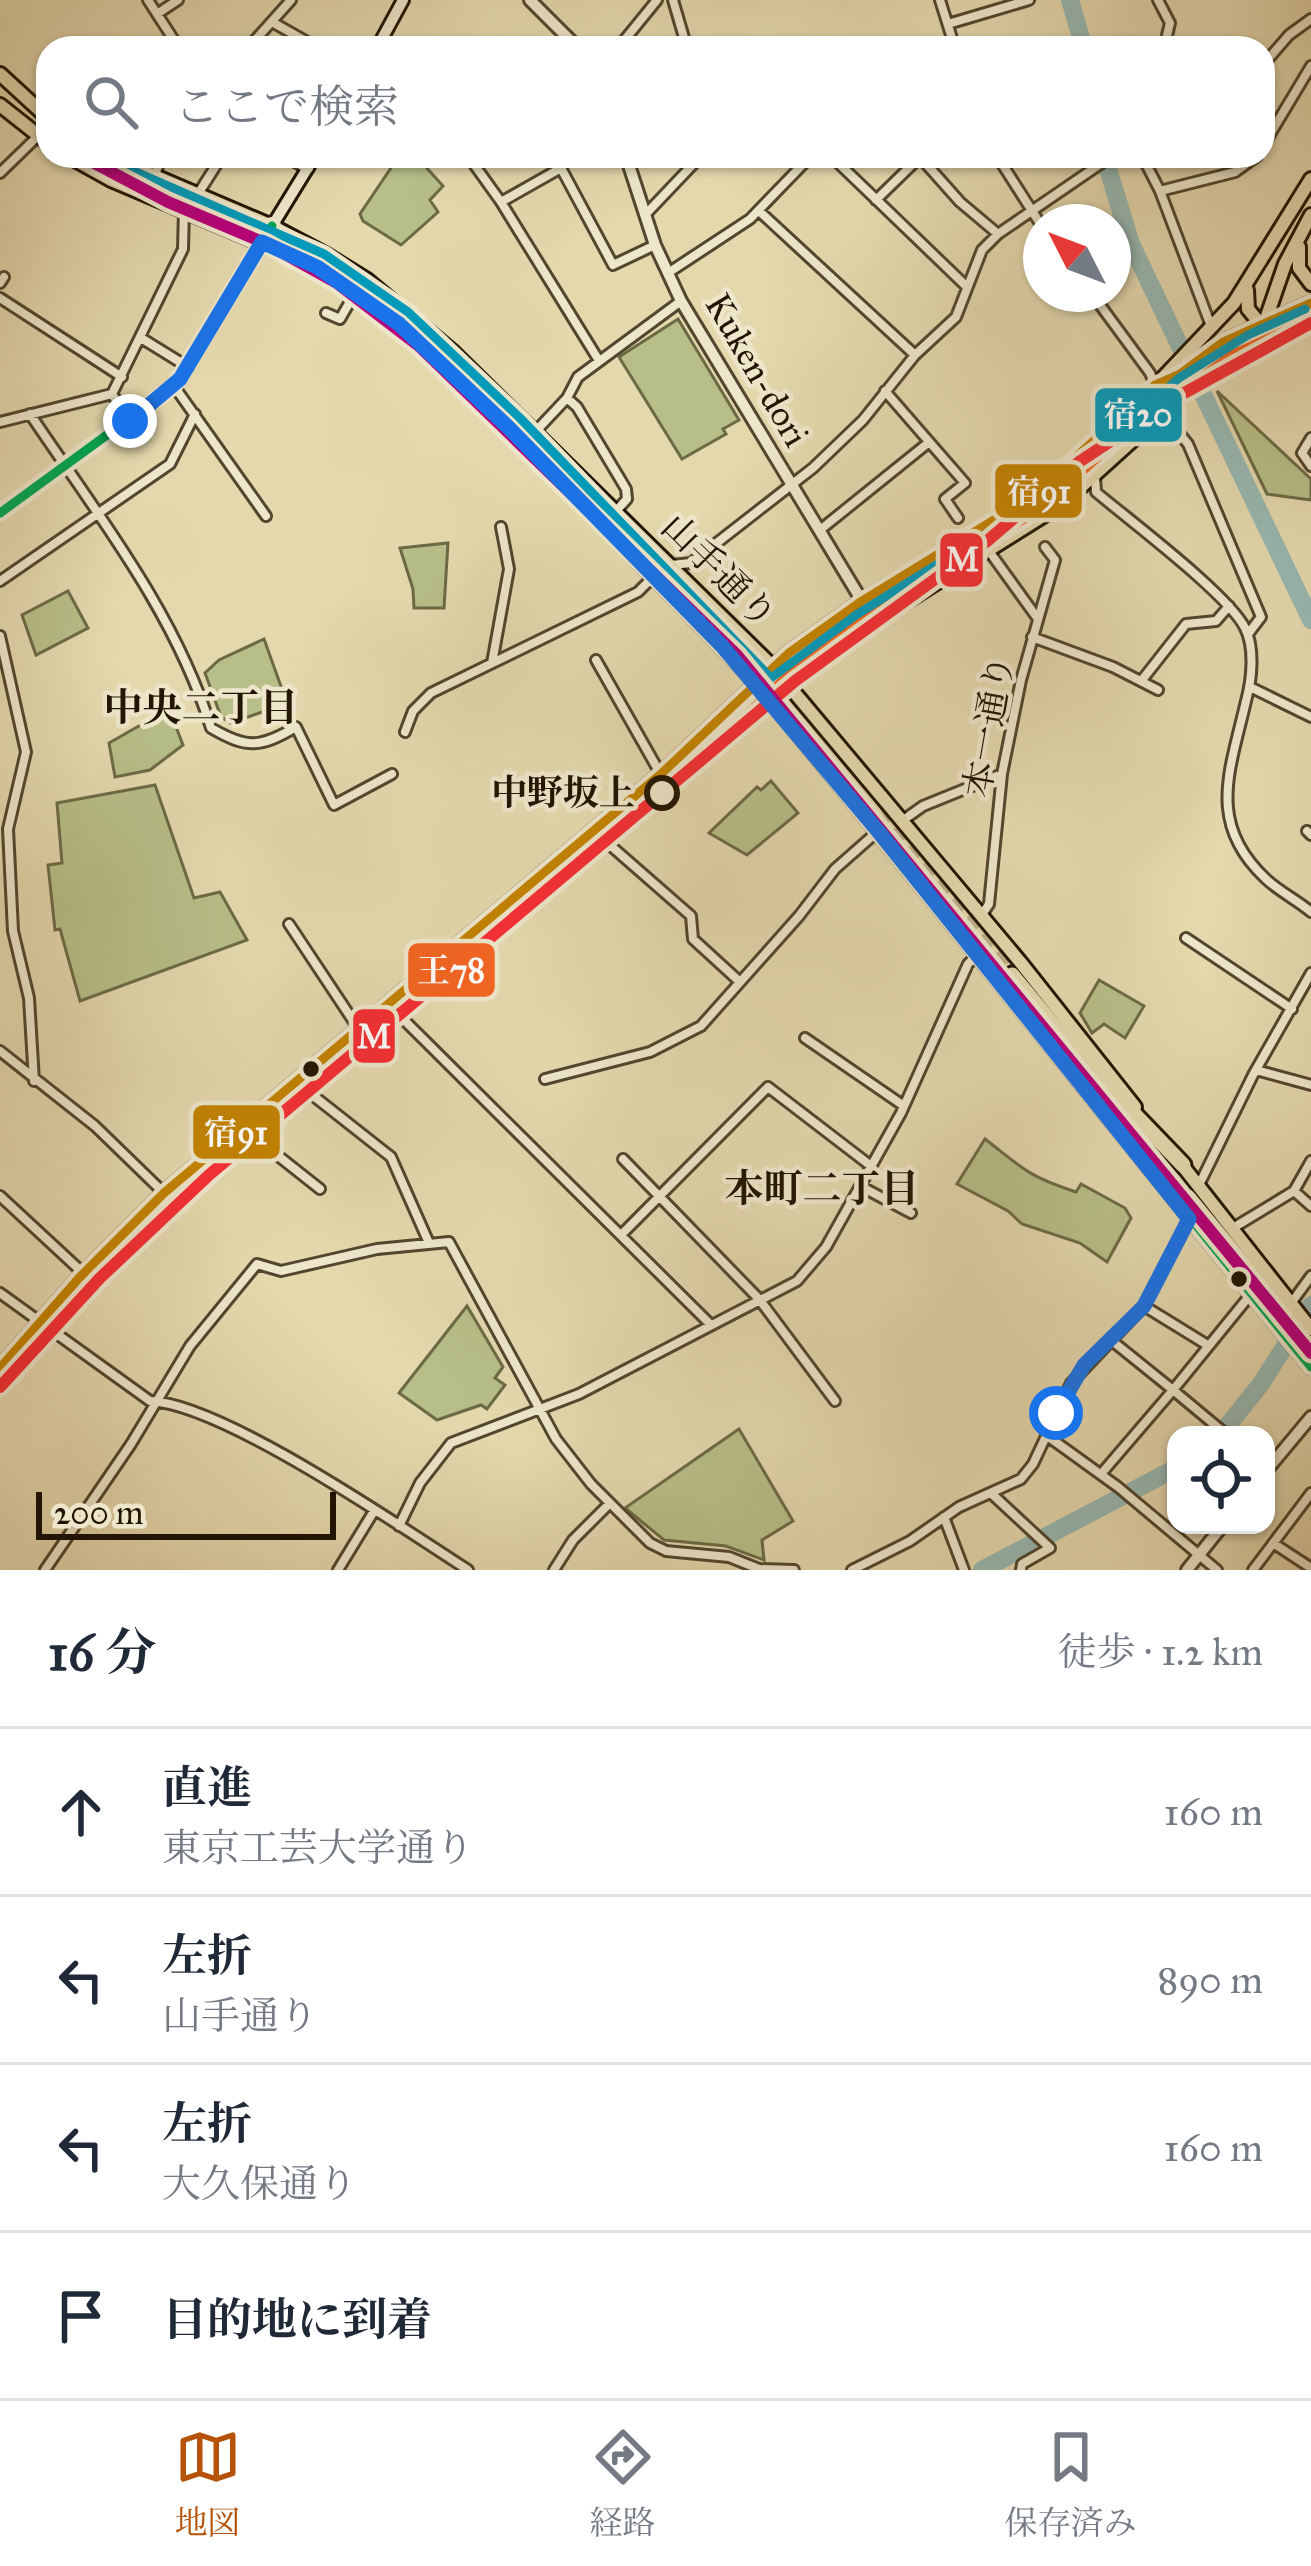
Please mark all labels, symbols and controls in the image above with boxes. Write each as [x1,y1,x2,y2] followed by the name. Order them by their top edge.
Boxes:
[36,36,1275,168] search box
[78,69,144,135] icon: search
[174,79,399,134] text: ここで検索
[1023,204,1131,312] north arrow
[696,286,818,455] street label: Kuken-dori
[1093,386,1184,444] line badge: 宿20
[103,394,157,448] route end
[1104,395,1172,435] text: 宿20
[993,462,1084,520] line badge: 宿91
[1007,472,1071,513] text: 宿91
[653,505,785,637] street label: 山手通り
[938,531,985,589] line badge: M
[945,540,979,580] text: M
[955,651,1023,801] street label: 本一通り
[103,684,299,732] district label: 中央二丁目
[491,771,635,815] place label: 中野坂上
[646,777,678,809] marker: 中野坂上
[406,941,497,999] line badge: 王78
[417,951,485,991] text: 王78
[351,1007,397,1065] line badge: M
[357,1017,391,1057] text: M
[300,1058,322,1080] unlabelled marker
[191,1103,282,1161] line badge: 宿91
[204,1113,268,1154] text: 宿91
[724,1165,920,1213] district label: 本町二丁目
[1228,1268,1250,1290] unlabelled marker
[1029,1386,1083,1440] route start
[1167,1426,1275,1534] map controls
[1167,1426,1275,1534] button: locate
[36,1486,336,1539] scale bar
[54,1493,144,1533] text: 200 m
[48,1622,156,1684] text: 16 分
[1058,1628,1263,1676] text: 徒歩 · 1.2 km
[162,1760,252,1815] text: 直進
[48,1779,114,1845] icon: ahead
[1164,1788,1263,1836] text: 160 m
[162,1824,474,1872] text: 東京工芸大学通り
[162,1928,252,1983] text: 左折
[48,1947,114,2013] icon: left
[1157,1956,1263,2004] text: 890 m
[162,1992,318,2040] text: 山手通り
[162,2096,252,2151] text: 左折
[48,2115,114,2181] icon: left
[1164,2124,1263,2172] text: 160 m
[162,2160,357,2208] text: 大久保通り
[48,2283,114,2349] icon: arrive
[162,2292,432,2347] text: 目的地に到着
[175,2424,241,2543] tab: 地図
[590,2424,656,2543] tab: 経路
[1005,2424,1137,2543] tab: 保存済み

